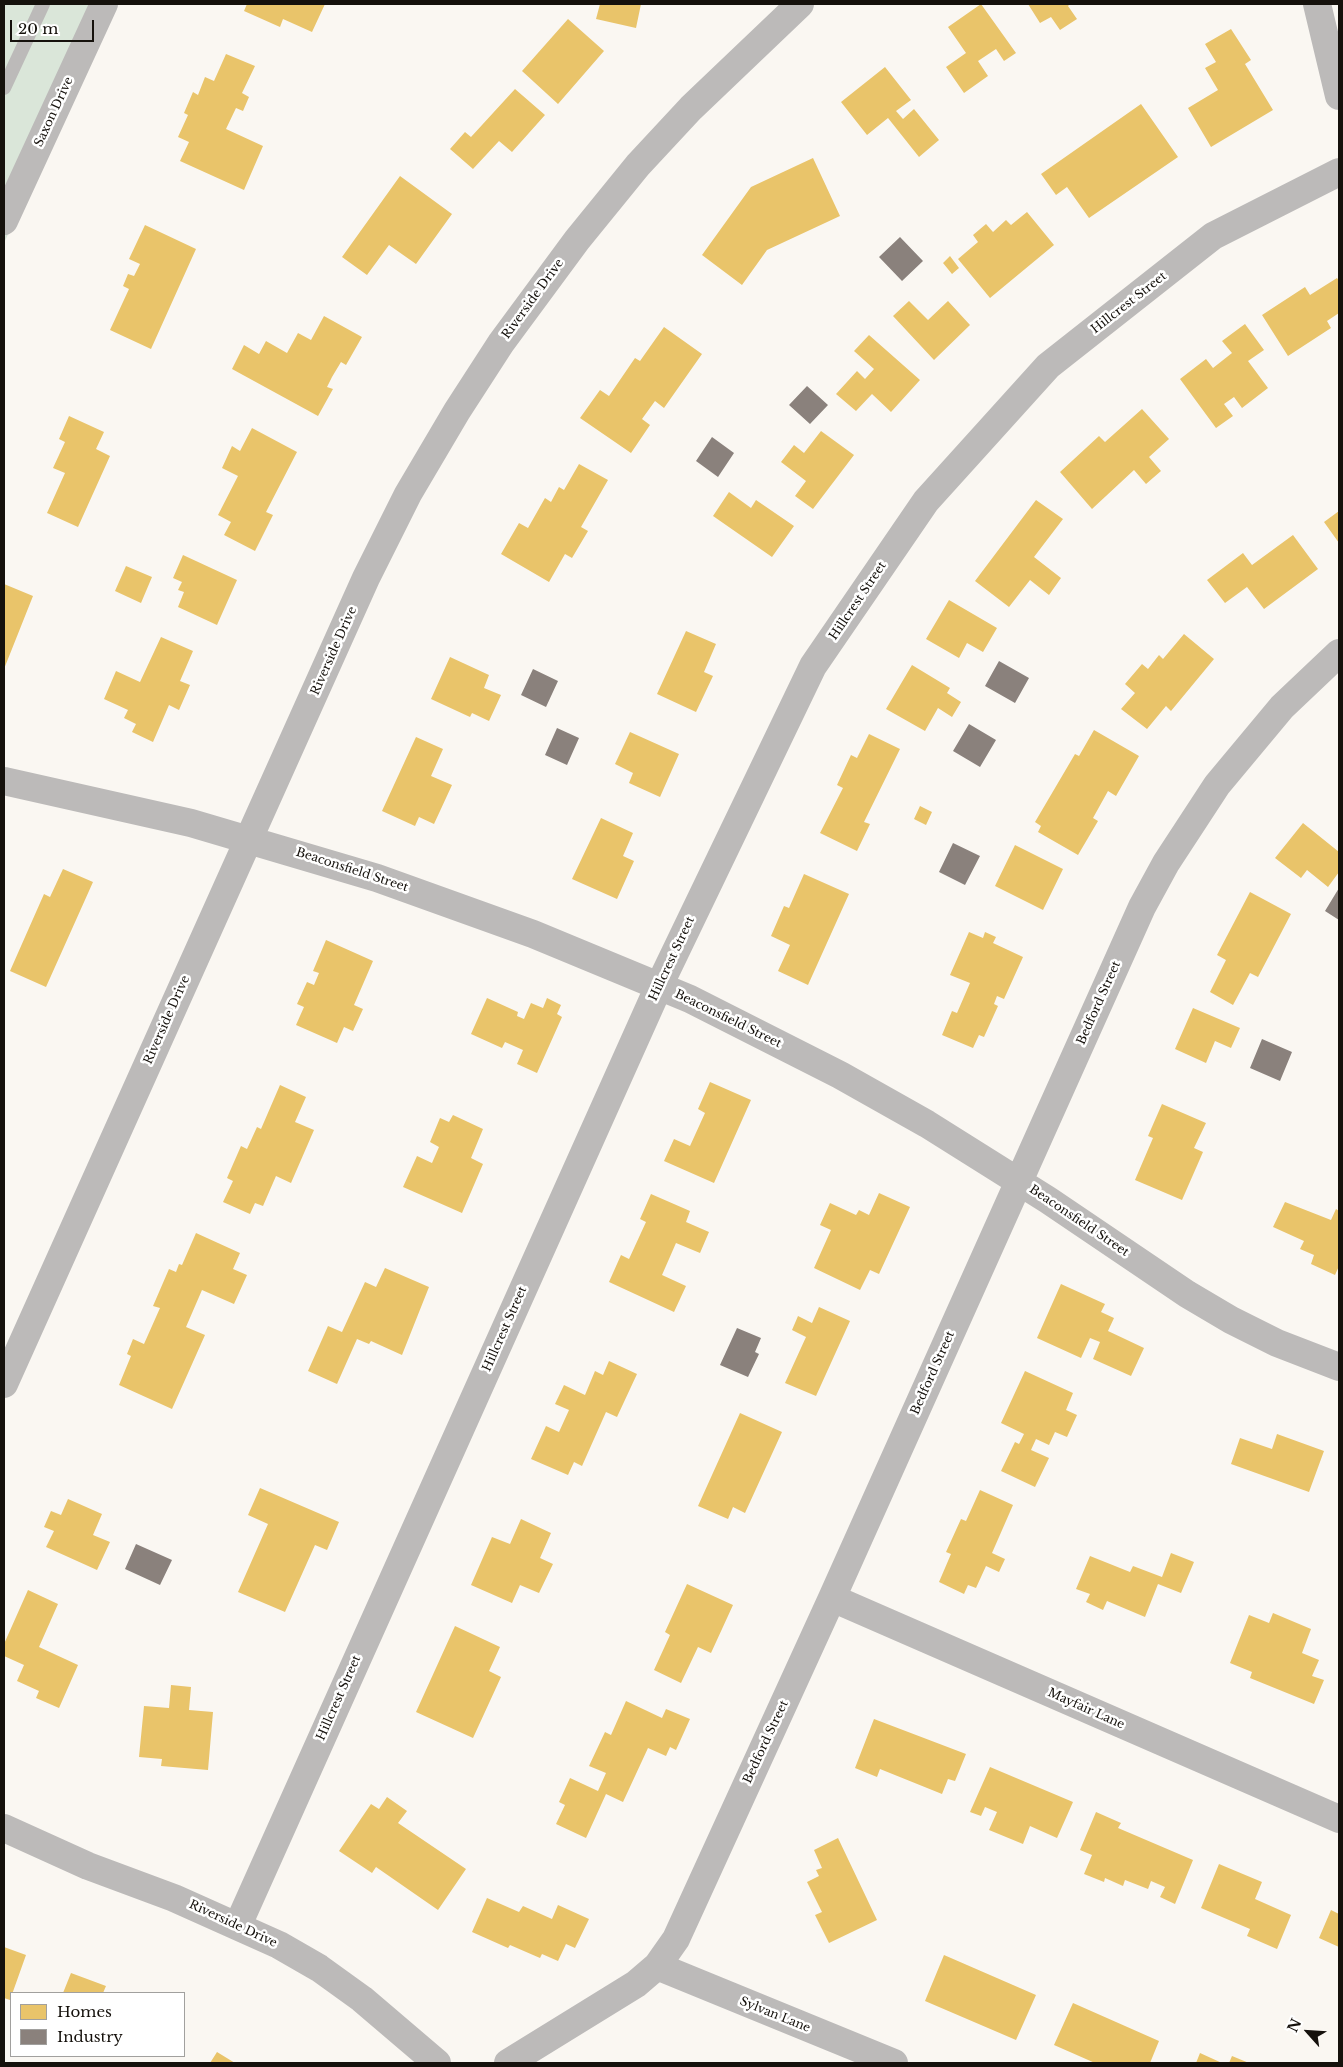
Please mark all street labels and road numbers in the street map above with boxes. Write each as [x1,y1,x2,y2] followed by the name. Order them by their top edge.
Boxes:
[32,75,76,149] street label: Saxon Drive
[499,256,567,342] street label: Riverside Drive
[1089,269,1169,337] street label: Hillcrest Street
[826,559,890,643] street label: Hillcrest Street
[308,604,360,698] street label: Riverside Drive
[294,845,410,895] street label: Beaconsfield Street
[646,915,698,1003] street label: Hillcrest Street
[1074,959,1124,1047] street label: Bedford Street
[141,973,193,1067] street label: Riverside Drive
[672,987,784,1051] street label: Beaconsfield Street
[1026,1182,1132,1260] street label: Beaconsfield Street
[480,1284,530,1374] street label: Hillcrest Street
[908,1329,958,1417] street label: Bedford Street
[314,1653,364,1743] street label: Hillcrest Street
[1045,1686,1127,1732] street label: Mayfair Lane
[740,1698,792,1786] street label: Bedford Street
[187,1897,279,1951] street label: Riverside Drive
[738,1994,812,2036] street label: Sylvan Lane

